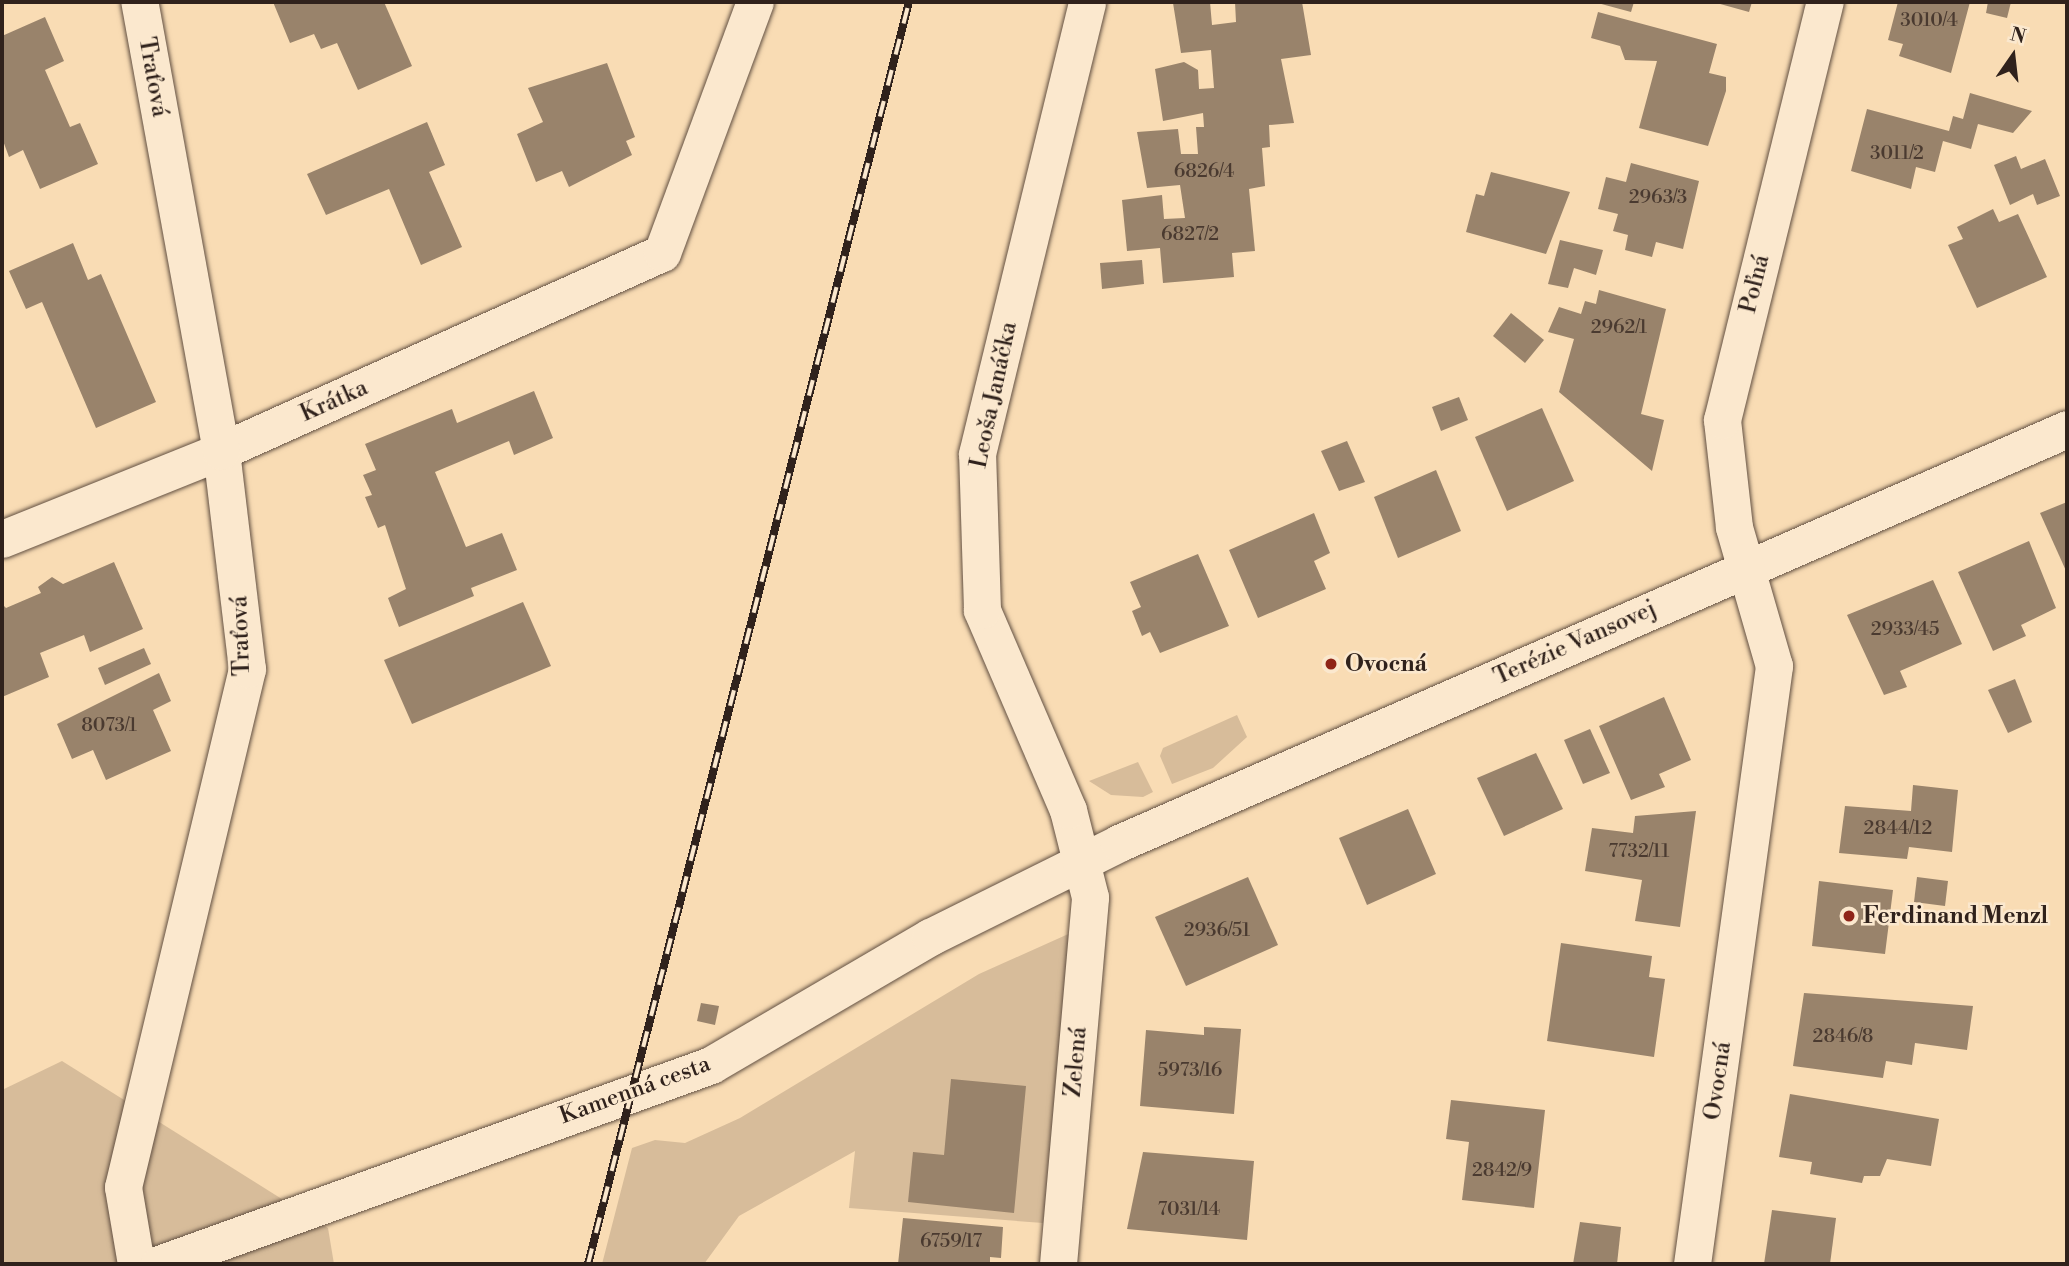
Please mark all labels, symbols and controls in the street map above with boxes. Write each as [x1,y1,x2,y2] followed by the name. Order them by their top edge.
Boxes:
[1900,10,1958,32] house number: 3010/4
[1978,21,2048,91] north arrow
[2008,22,2028,49] text: N
[132,35,174,119] street label: Traťová
[1870,143,1924,165] house number: 3011/2
[1174,161,1234,183] house number: 6826/4
[1629,187,1687,209] house number: 2963/3
[1161,224,1219,246] house number: 6827/2
[1734,252,1776,316] street label: Poľná
[1591,317,1647,339] house number: 2962/1
[965,319,1023,471] street label: Leoša Janáčka
[296,374,372,428] street label: Krátka
[226,595,256,677] street label: Traťová
[1490,595,1660,691] street label: Terézie Vansovej
[1871,619,1939,641] house number: 2933/45
[1345,650,1427,678] place label: Ovocná
[1323,656,1339,672] marker: Ovocná
[81,715,137,737] house number: 8073/1
[1864,818,1932,840] house number: 2844/12
[1609,841,1669,863] house number: 7732/11
[1863,902,2048,930] place label: Ferdinand Menzl
[1841,908,1857,924] marker: Ferdinand Menzl
[1184,920,1250,942] house number: 2936/51
[1059,1026,1093,1098] street label: Zelená
[1813,1026,1873,1048] house number: 2846/8
[1699,1040,1737,1122] street label: Ovocná
[556,1050,714,1130] street label: Kamenná cesta
[1158,1060,1222,1082] house number: 5973/16
[1472,1160,1532,1182] house number: 2842/9
[1158,1199,1220,1221] house number: 7031/14
[920,1231,982,1253] house number: 6759/17

